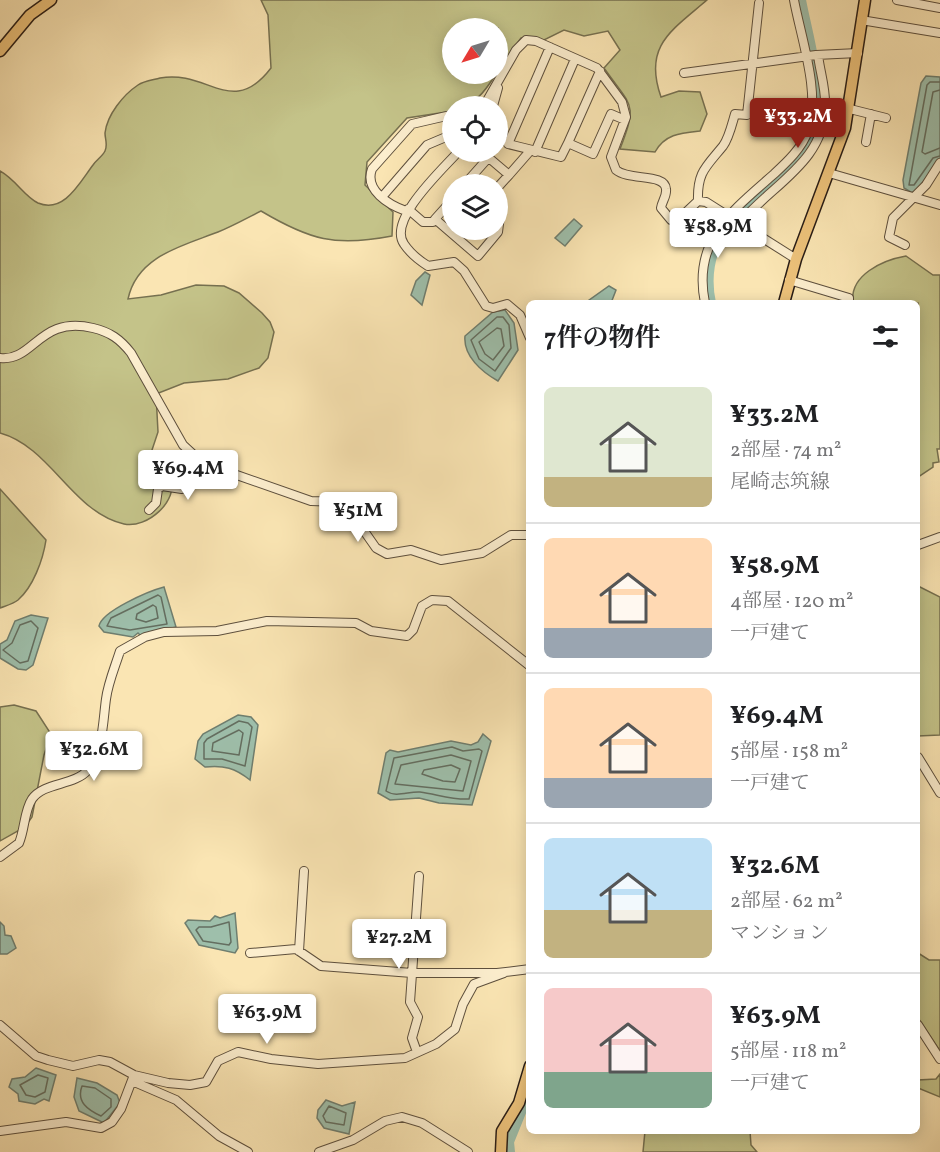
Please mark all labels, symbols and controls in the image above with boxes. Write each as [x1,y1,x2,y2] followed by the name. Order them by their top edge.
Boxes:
[442,18,508,84] north arrow
[442,18,508,240] map controls
[442,96,508,162] button: locate
[749,98,847,149] pin: ¥33.2M
[764,103,832,131] text: ¥33.2M
[442,174,508,240] button: layers
[669,208,767,259] pin: ¥58.9M
[684,213,752,241] text: ¥58.9M
[869,320,902,353] icon: filters
[544,321,660,357] text: 7件の物件
[730,397,819,433] text: ¥33.2M
[592,411,664,483] icon: home
[730,437,841,465] text: 2部屋 · 74 m²
[139,450,237,501] pin: ¥69.4M
[152,455,224,483] text: ¥69.4M
[730,469,830,497] text: 尾崎志筑線
[322,492,394,543] pin: ¥51M
[333,497,383,525] text: ¥51M
[730,548,820,584] text: ¥58.9M
[592,562,664,634] icon: home
[730,588,853,616] text: 4部屋 · 120 m²
[730,620,810,648] text: 一戸建て
[730,698,823,734] text: ¥69.4M
[592,712,664,784] icon: home
[45,731,143,782] pin: ¥32.6M
[59,736,129,764] text: ¥32.6M
[730,738,848,766] text: 5部屋 · 158 m²
[730,770,810,798] text: 一戸建て
[730,848,820,884] text: ¥32.6M
[592,862,664,934] icon: home
[730,888,843,916] text: 2部屋 · 62 m²
[350,919,448,970] pin: ¥27.2M
[730,920,829,948] text: マンション
[366,924,432,952] text: ¥27.2M
[218,994,316,1045] pin: ¥63.9M
[730,998,821,1034] text: ¥63.9M
[232,999,302,1027] text: ¥63.9M
[592,1012,664,1084] icon: home
[730,1038,846,1066] text: 5部屋 · 118 m²
[730,1070,810,1098] text: 一戸建て

